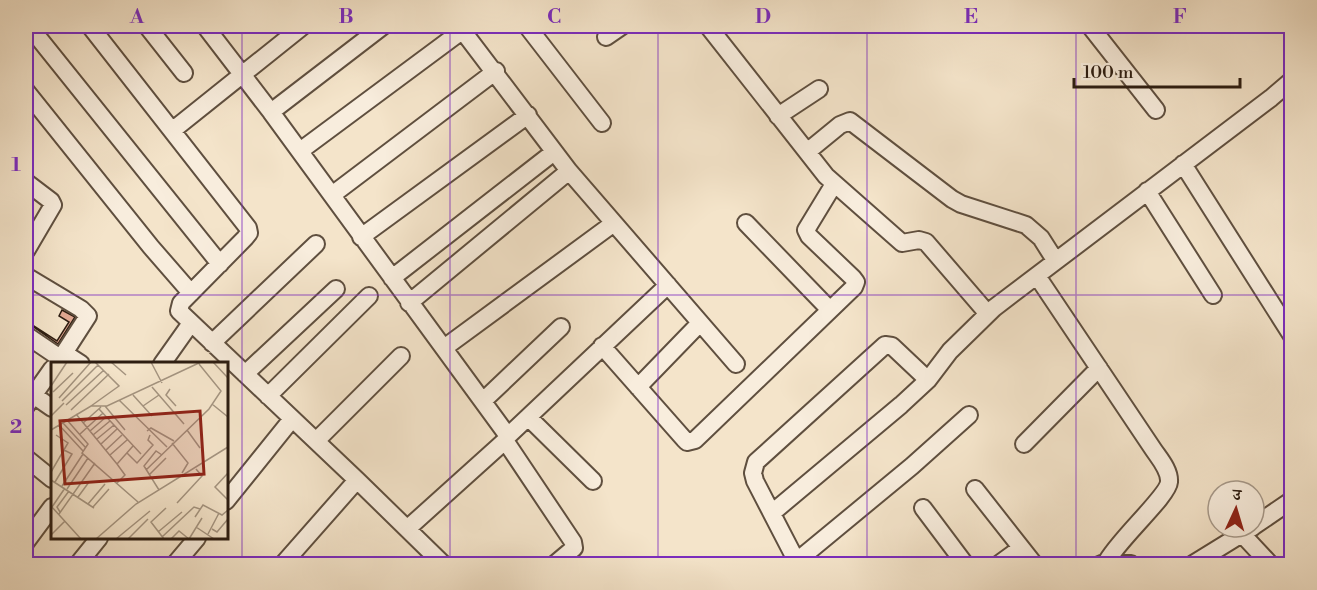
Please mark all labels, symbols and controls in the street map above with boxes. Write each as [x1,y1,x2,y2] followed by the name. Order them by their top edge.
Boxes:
[129,5,145,30] text: A
[338,5,354,30] text: B
[547,5,561,30] text: C
[755,5,771,30] text: D
[964,5,978,30] text: E
[1173,5,1187,30] text: F
[1074,51,1240,89] scale bar
[1083,61,1134,84] text: 100 m
[11,153,21,178] text: 1
[51,362,228,539] inset map
[10,415,22,440] text: 2
[1206,479,1266,539] north arrow
[1231,485,1244,505] text: उ

